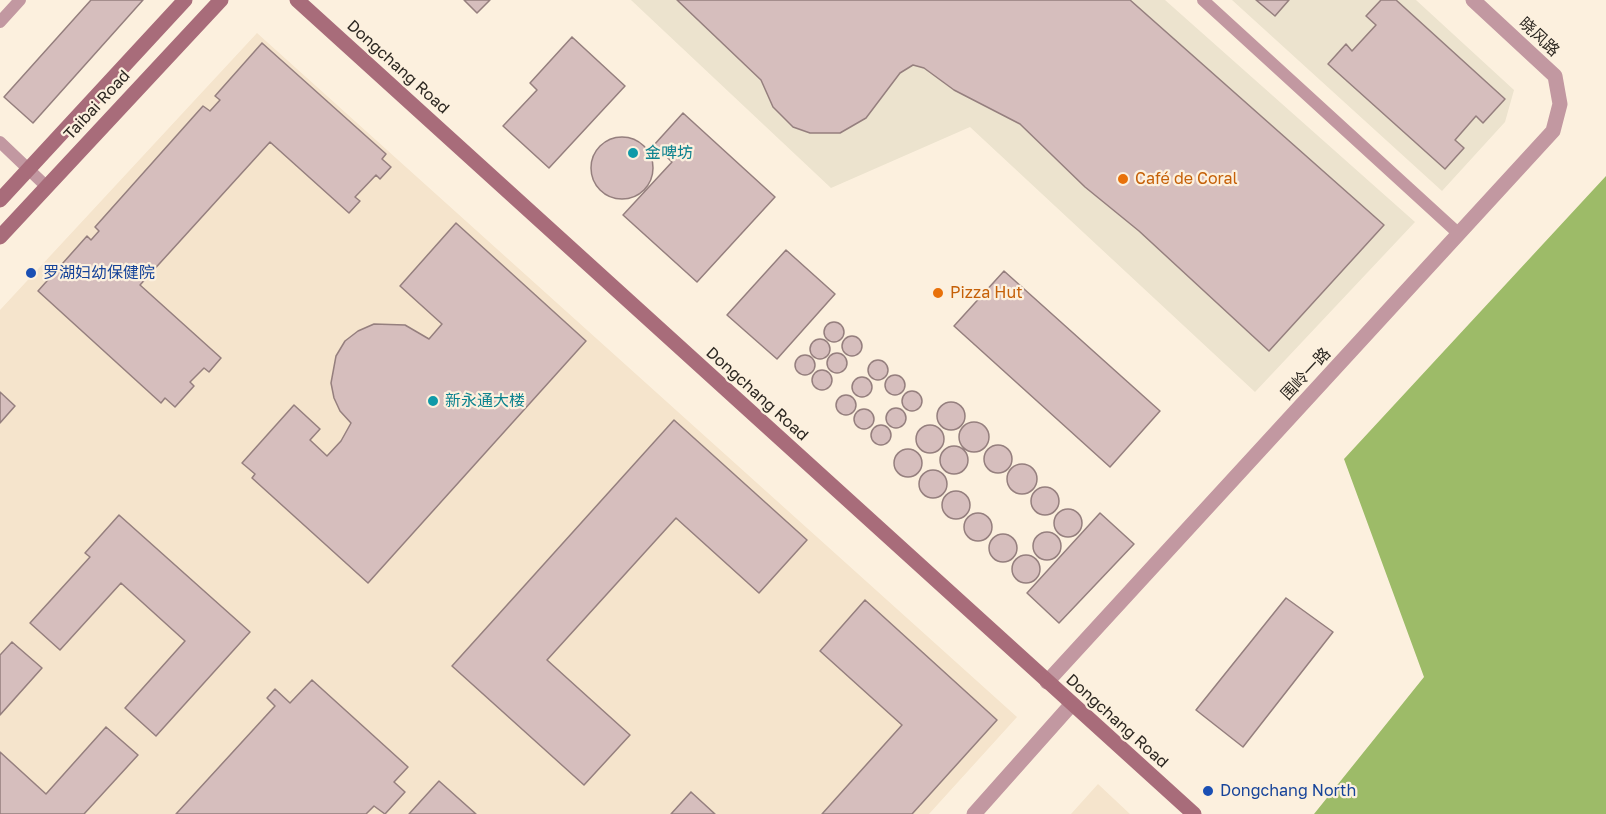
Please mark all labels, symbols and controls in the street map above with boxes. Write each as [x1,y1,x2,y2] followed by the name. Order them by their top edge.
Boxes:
[1515,14,1563,60] street label: 晓风路
[343,16,453,118] street label: Dongchang Road
[60,66,134,144] street label: Taibai Road
[645,143,693,163] place label: 金啤坊
[626,146,640,160] marker: 金啤坊
[1135,169,1238,189] place label: Café de Coral
[1116,172,1130,186] marker: Café de Coral
[43,263,155,283] place label: 罗湖妇幼保健院
[24,266,38,280] marker: 罗湖妇幼保健院
[950,283,1023,303] place label: Pizza Hut
[931,286,945,300] marker: Pizza Hut
[702,343,812,445] street label: Dongchang Road
[1277,344,1335,404] street label: 围岭一路
[445,391,525,411] place label: 新永通大楼
[426,394,440,408] marker: 新永通大楼
[1062,670,1172,772] street label: Dongchang Road
[1220,781,1356,801] place label: Dongchang North
[1201,784,1215,798] marker: Dongchang North

